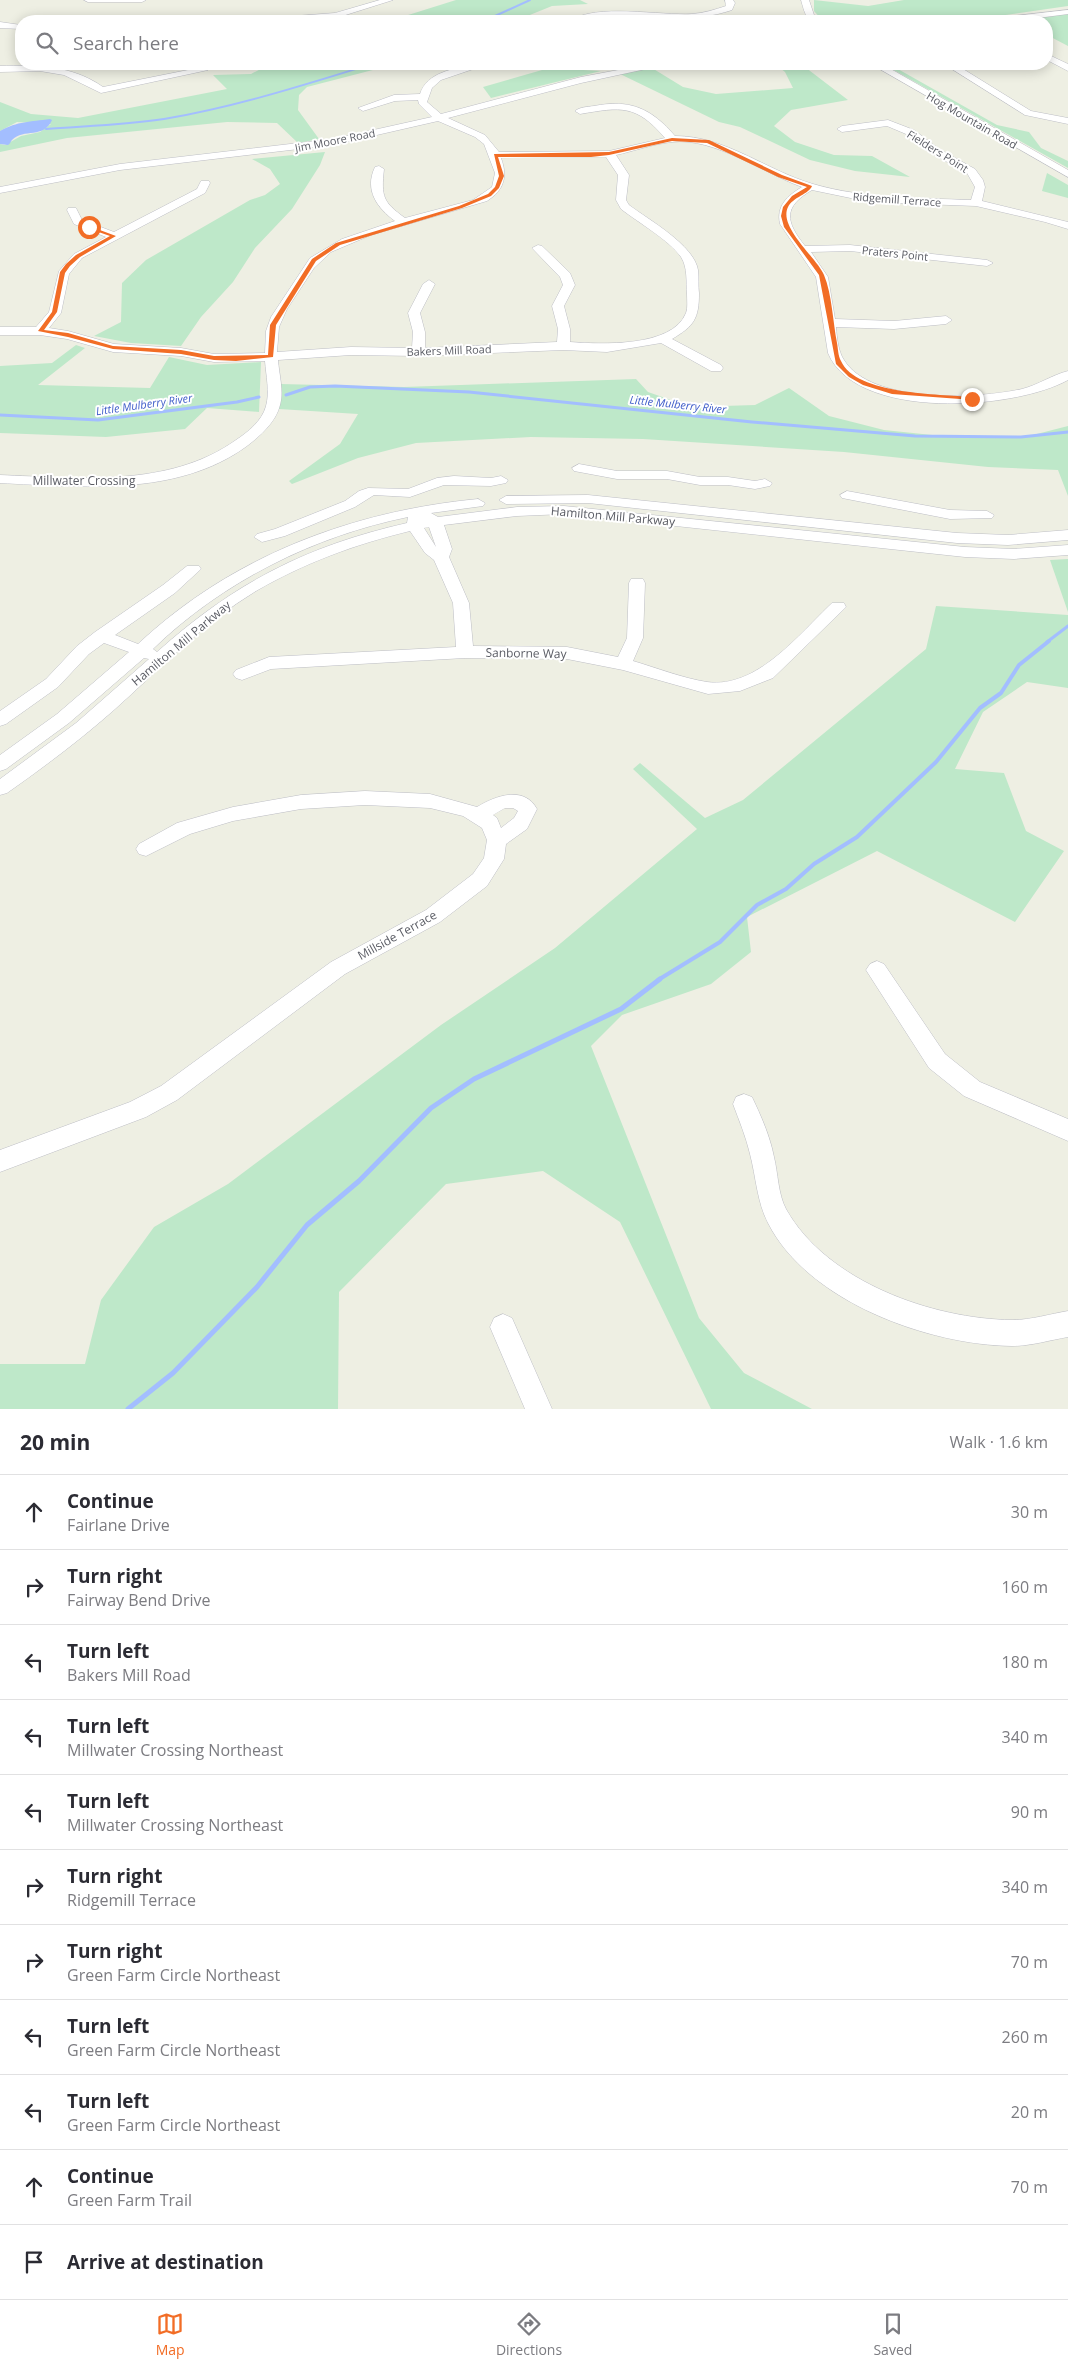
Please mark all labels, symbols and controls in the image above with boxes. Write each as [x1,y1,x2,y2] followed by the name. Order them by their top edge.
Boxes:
[15,15,1053,70] search box
[33,29,61,57] icon: search
[73,30,179,56] text: Search here
[924,88,1020,152] street label: Hog Mountain Road
[292,125,377,155] street label: Jim Moore Road
[905,126,972,176] street label: Fielders Point
[852,188,942,210] street label: Ridgemill Terrace
[78,216,101,239] route start
[861,242,929,264] street label: Praters Point
[406,341,492,359] street label: Bakers Mill Road
[961,388,984,411] route end
[95,390,194,418] water label: Little Mulberry River
[629,391,728,417] water label: Little Mulberry River
[33,472,136,489] street label: Millwater Crossing
[550,502,677,530] street label: Hamilton Mill Parkway
[128,596,235,690] street label: Hamilton Mill Parkway
[485,644,568,662] street label: Sanborne Way
[354,906,440,964] street label: Millside Terrace
[20,1428,90,1456] text: 20 min
[950,1431,1048,1453] text: Walk · 1.6 km
[67,1488,154,1514] text: Continue
[20,1498,48,1526] icon: ahead
[1011,1501,1048,1523] text: 30 m
[67,1514,170,1536] text: Fairlane Drive
[67,1563,162,1589] text: Turn right
[20,1573,48,1601] icon: right
[1002,1576,1048,1598] text: 160 m
[67,1589,210,1611] text: Fairway Bend Drive
[67,1638,149,1664] text: Turn left
[20,1648,48,1676] icon: left
[1002,1651,1048,1673] text: 180 m
[67,1664,191,1686] text: Bakers Mill Road
[67,1713,149,1739] text: Turn left
[20,1723,48,1751] icon: left
[1002,1726,1048,1748] text: 340 m
[67,1739,283,1761] text: Millwater Crossing Northeast
[67,1788,149,1814] text: Turn left
[20,1798,48,1826] icon: left
[1011,1801,1048,1823] text: 90 m
[67,1814,283,1836] text: Millwater Crossing Northeast
[67,1863,162,1889] text: Turn right
[20,1873,48,1901] icon: right
[1002,1876,1048,1898] text: 340 m
[67,1889,196,1911] text: Ridgemill Terrace
[67,1938,162,1964] text: Turn right
[20,1948,48,1976] icon: right
[1011,1951,1048,1973] text: 70 m
[67,1964,280,1986] text: Green Farm Circle Northeast
[67,2013,149,2039] text: Turn left
[20,2023,48,2051] icon: left
[1002,2026,1048,2048] text: 260 m
[67,2039,280,2061] text: Green Farm Circle Northeast
[67,2088,149,2114] text: Turn left
[20,2098,48,2126] icon: left
[1011,2101,1048,2123] text: 20 m
[67,2114,280,2136] text: Green Farm Circle Northeast
[67,2163,154,2189] text: Continue
[20,2173,48,2201] icon: ahead
[1011,2176,1048,2198] text: 70 m
[67,2189,192,2211] text: Green Farm Trail
[20,2248,48,2276] icon: arrive
[67,2249,264,2275] text: Arrive at destination
[156,2310,185,2359] tab: Map
[496,2310,562,2359] tab: Directions
[873,2310,912,2359] tab: Saved

